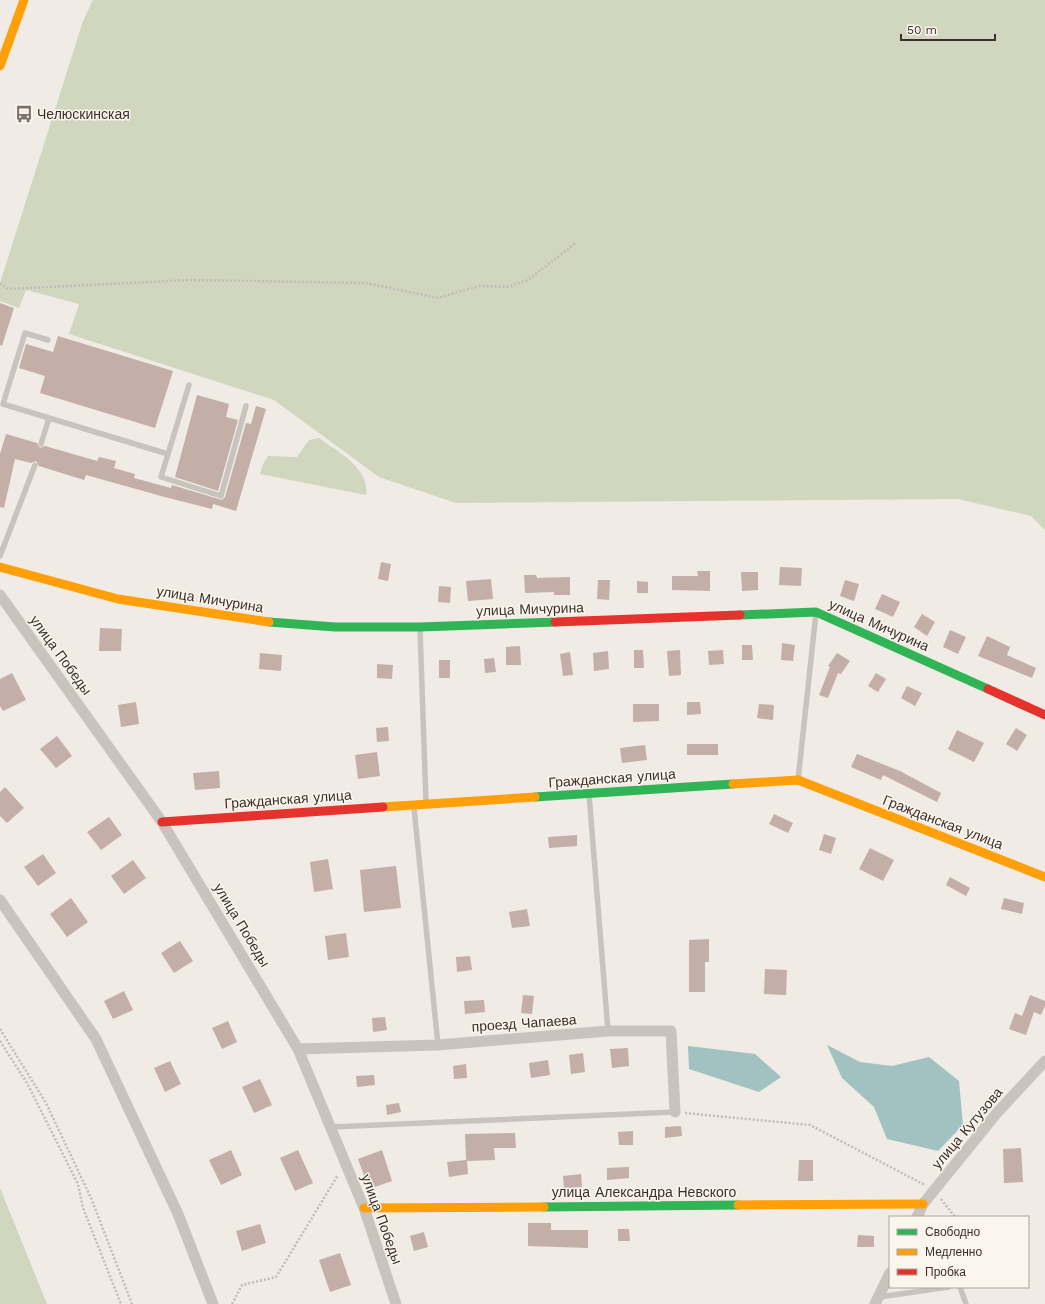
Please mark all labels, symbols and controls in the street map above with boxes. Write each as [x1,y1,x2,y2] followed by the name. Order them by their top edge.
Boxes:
[901,16,995,42] scale bar
[907,23,937,37] text: 50 m
[14,104,34,124] bus stop icon: Челюскинская
[37,106,130,122] place label: Челюскинская
[155,583,265,615] street label: улица Мичурина
[826,596,932,654] street label: улица Мичурина
[476,599,584,619] street label: улица Мичурина
[27,612,95,698] street label: улица Победы
[548,766,676,790] street label: Гражданская улица
[224,787,352,811] street label: Гражданская улица
[881,792,1006,852] street label: Гражданская улица
[211,880,273,970] street label: улица Победы
[471,1011,577,1035] street label: проезд Чапаева
[928,1084,1006,1172] street label: улица Кутузова
[358,1172,406,1266] street label: улица Победы
[552,1184,737,1200] street label: улица Александра Невского
[889,1216,1029,1288] legend
[925,1225,980,1239] text: Свободно
[925,1245,982,1259] text: Медленно
[925,1265,966,1279] text: Пробка

